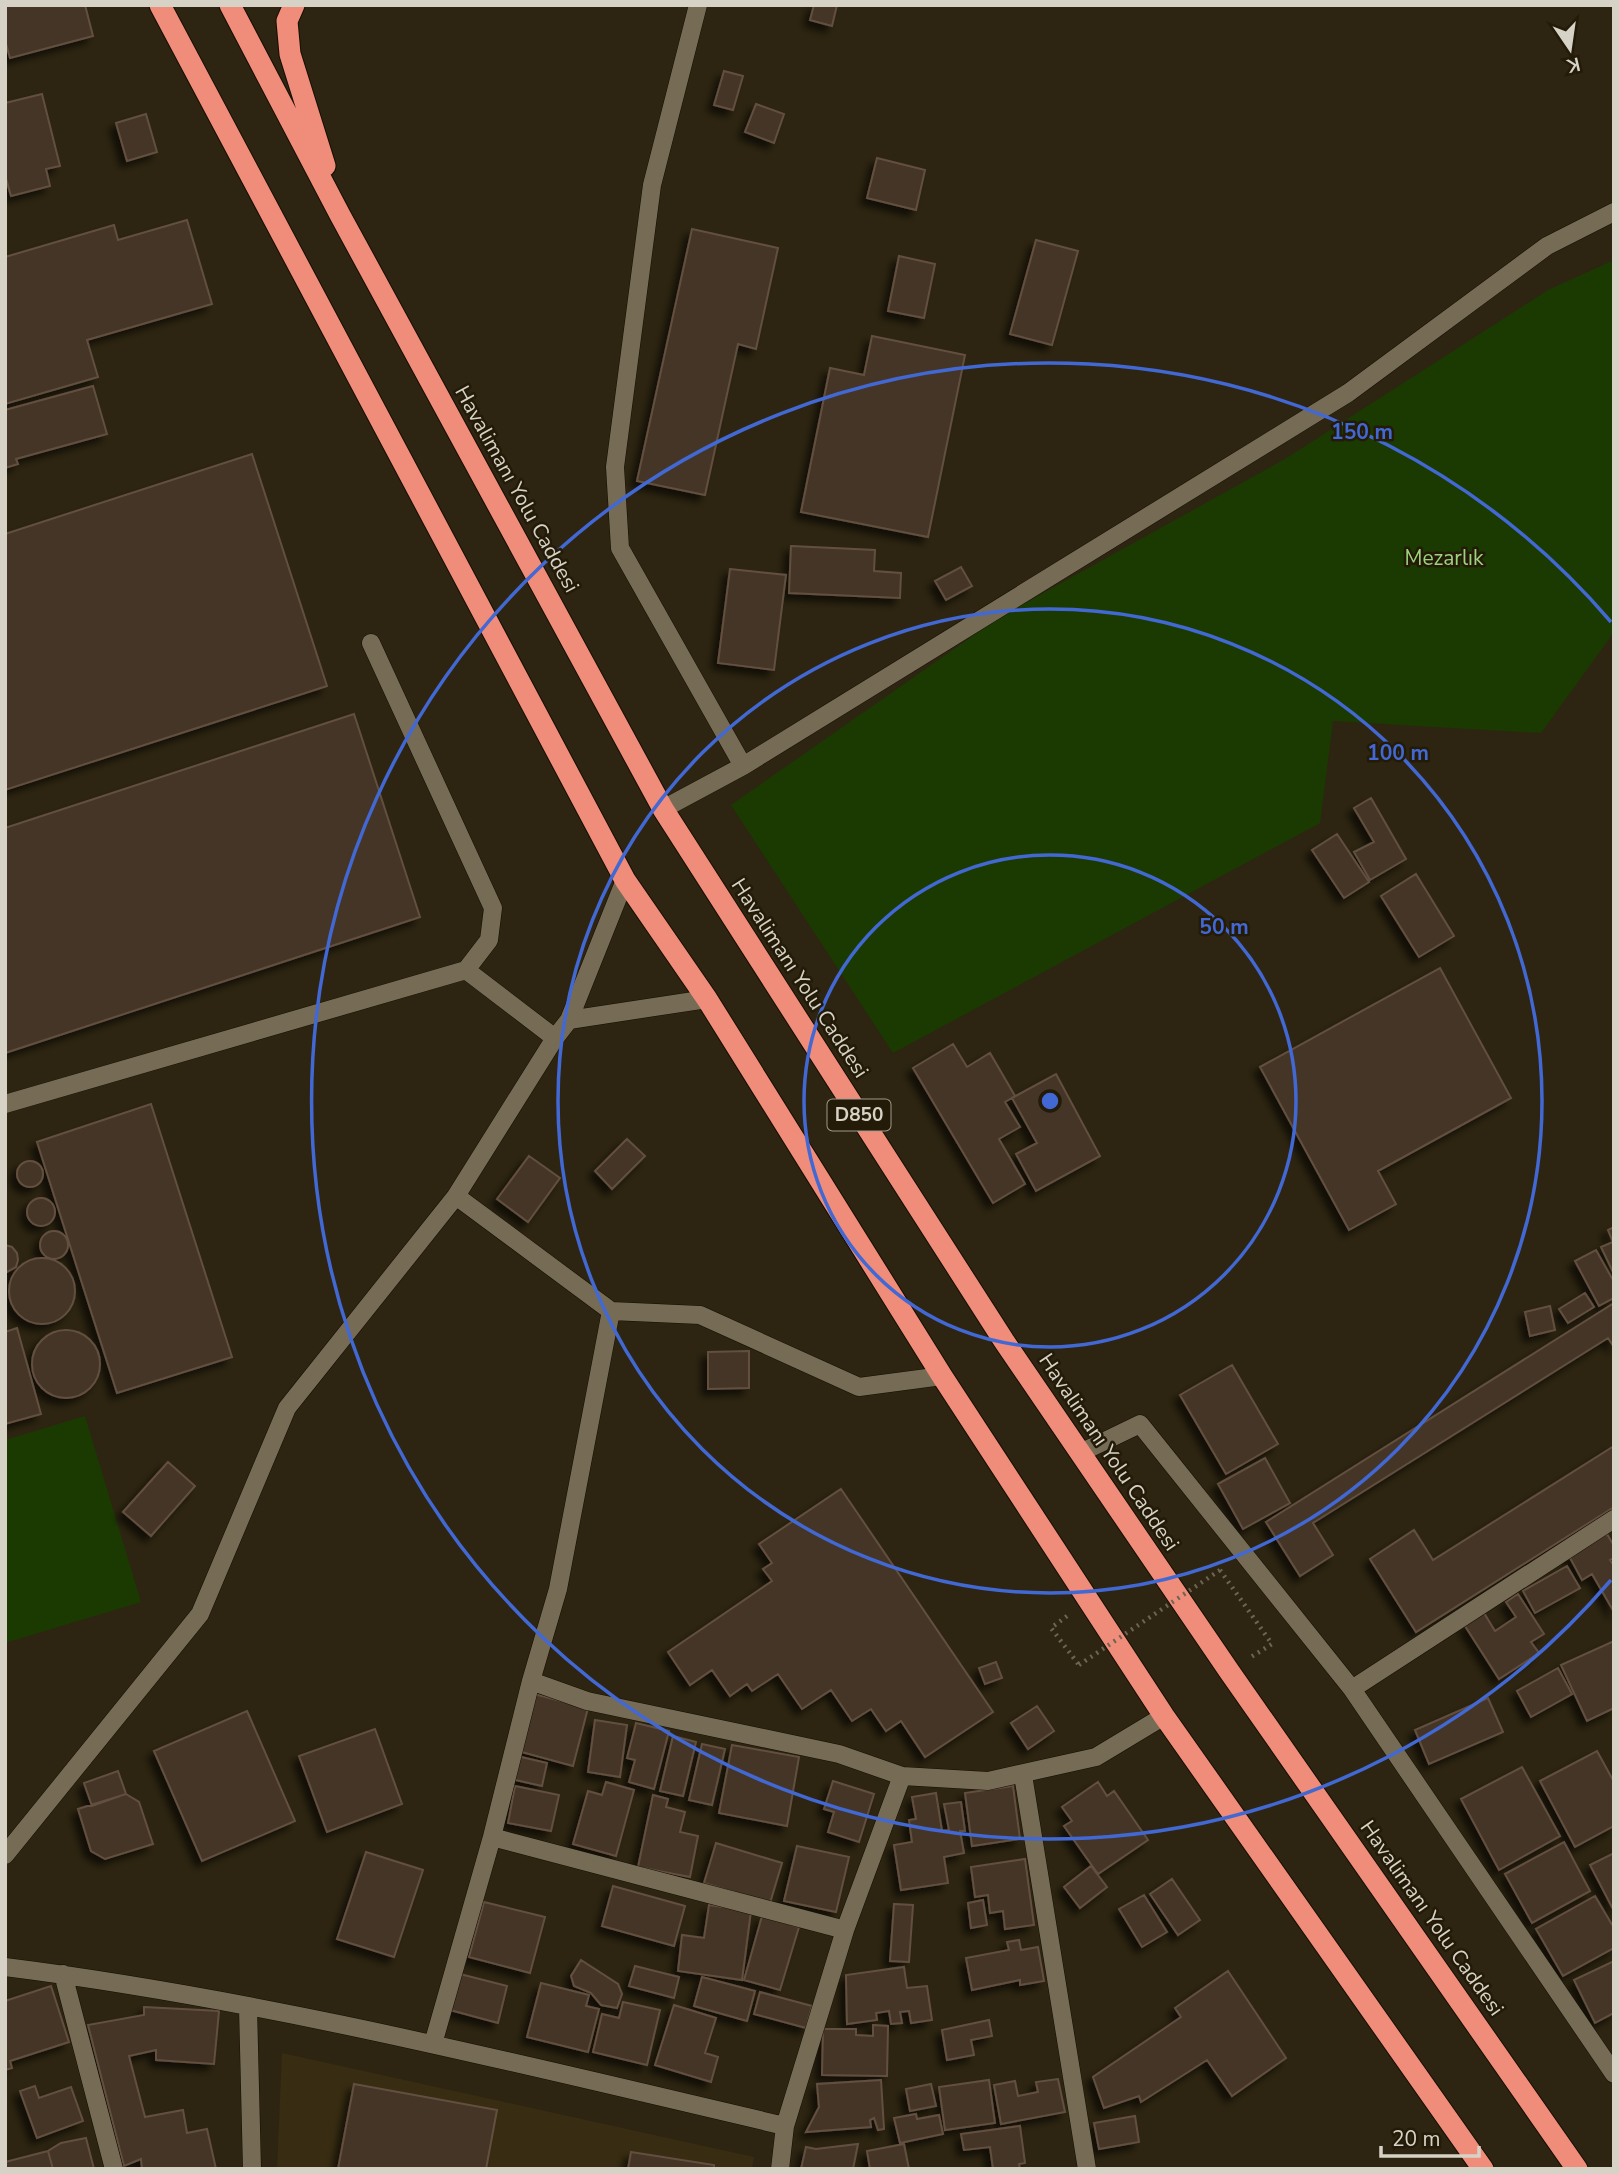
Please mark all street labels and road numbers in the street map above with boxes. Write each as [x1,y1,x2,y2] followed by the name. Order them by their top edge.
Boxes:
[448,380,586,598] street label: Havalimanı Yolu Caddesi
[725,873,875,1083] street label: Havalimanı Yolu Caddesi
[828,1100,890,1130] road number: D850
[1032,1348,1186,1556] street label: Havalimanı Yolu Caddesi
[1354,1815,1510,2021] street label: Havalimanı Yolu Caddesi

